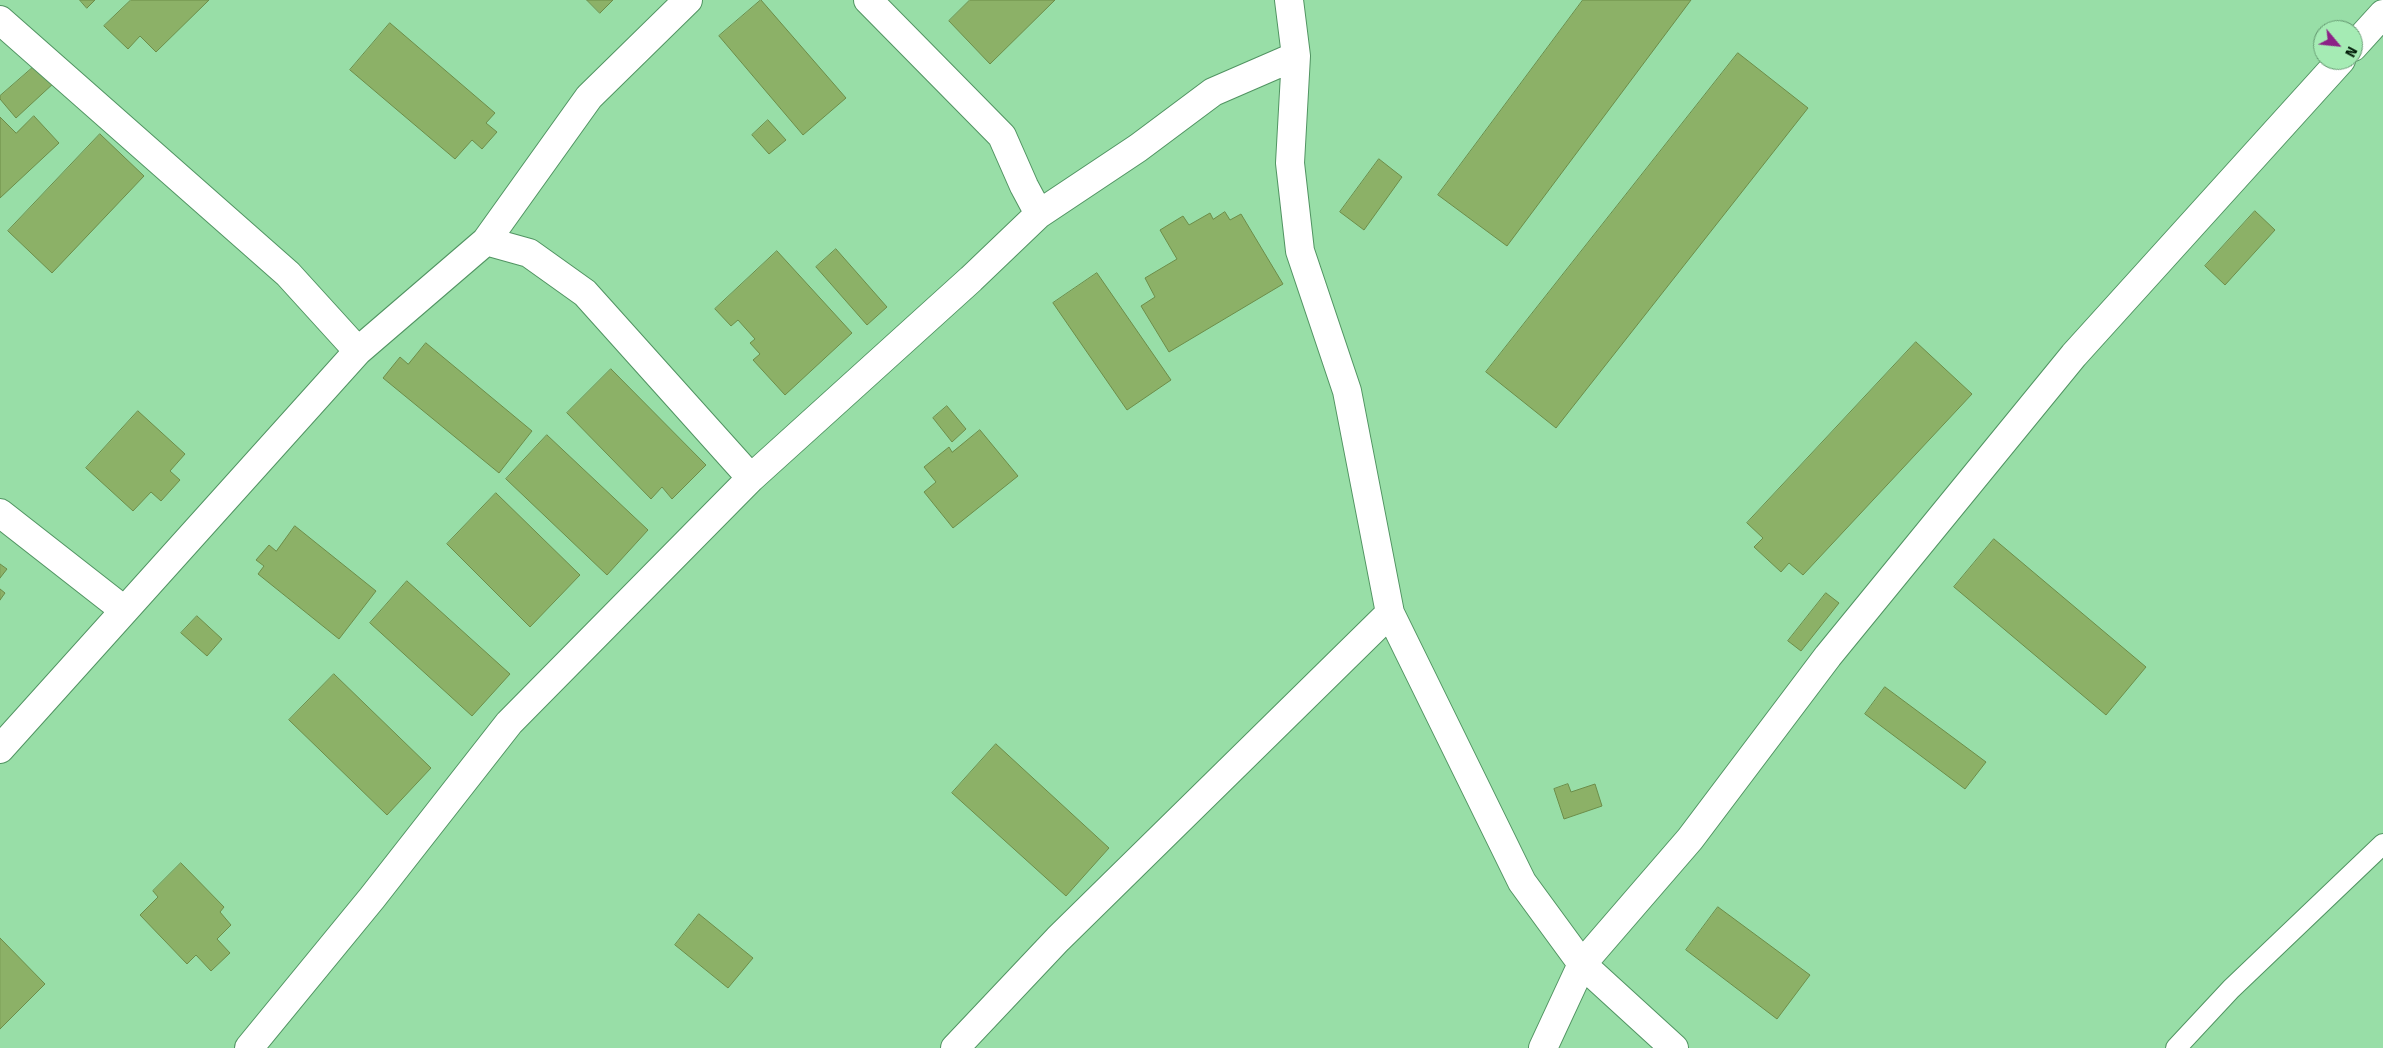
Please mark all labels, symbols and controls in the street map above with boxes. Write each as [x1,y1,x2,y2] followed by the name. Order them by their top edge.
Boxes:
[2313,20,2363,70] north arrow
[2341,44,2360,60] text: N

